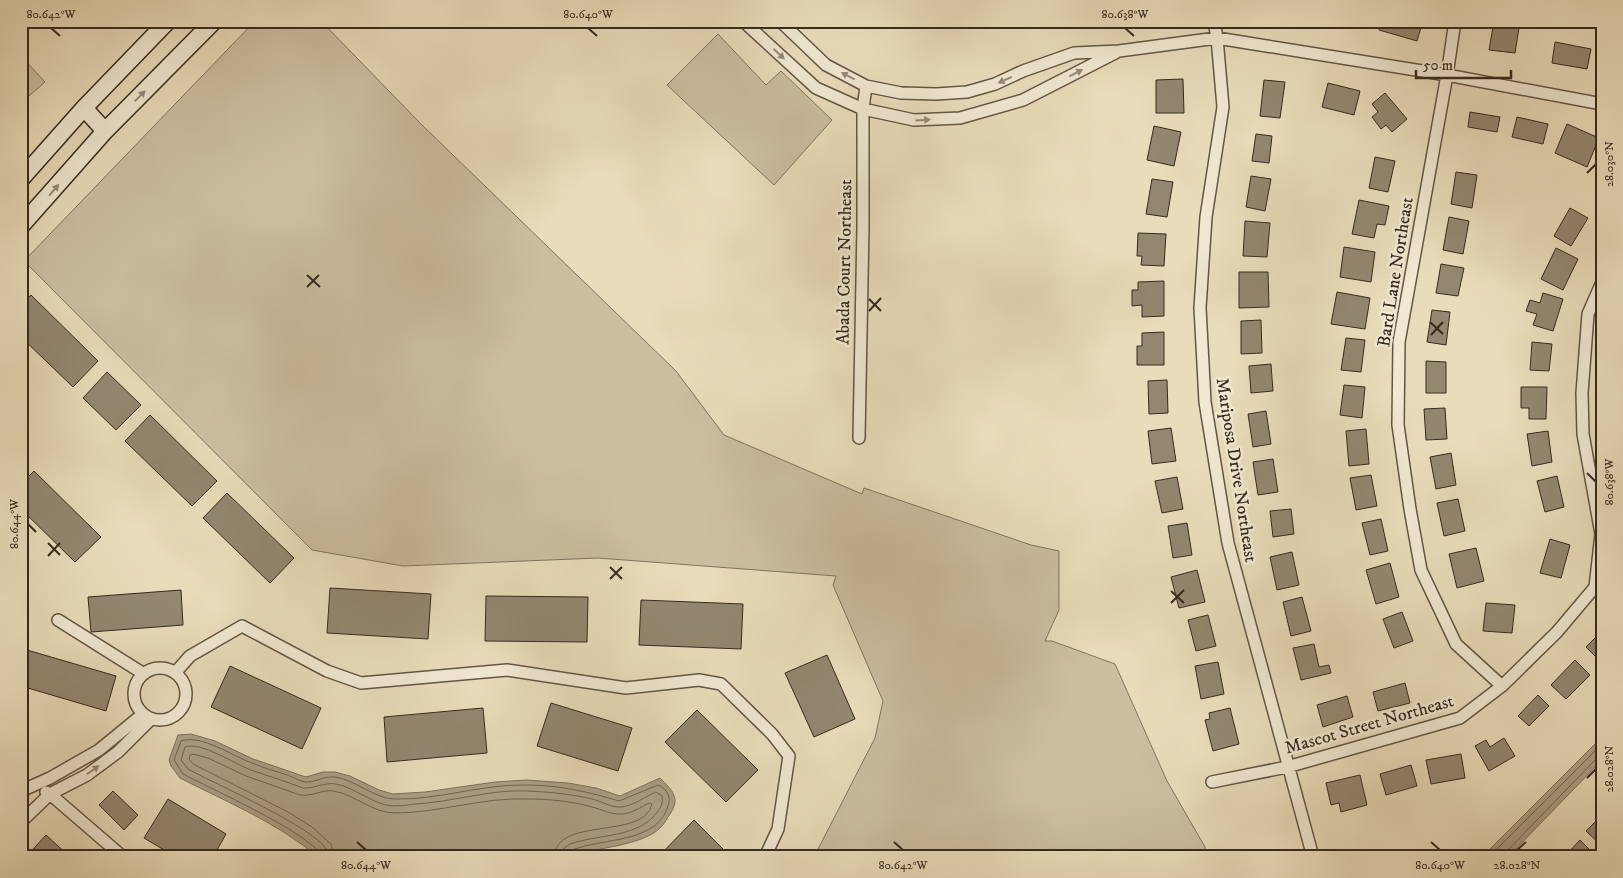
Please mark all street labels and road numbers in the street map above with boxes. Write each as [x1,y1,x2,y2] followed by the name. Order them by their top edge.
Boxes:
[833,179,857,345] street label: Abada Court Northeast
[1373,195,1419,349] street label: Bard Lane Northeast
[1211,376,1262,564] street label: Mariposa Drive Northeast
[1282,690,1456,760] street label: Mascot Street Northeast

